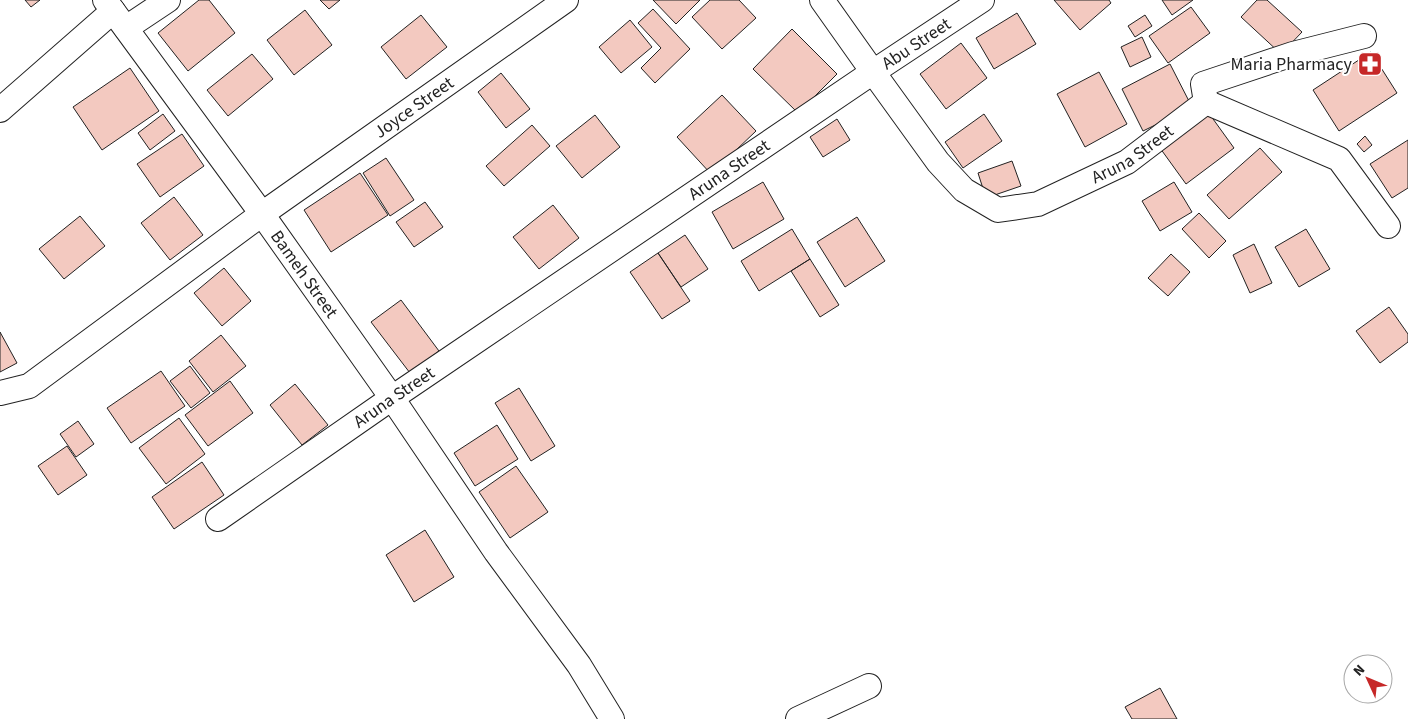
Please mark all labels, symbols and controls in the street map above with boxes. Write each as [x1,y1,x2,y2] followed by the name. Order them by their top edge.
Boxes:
[877,11,956,75] street label: Abu Street
[1357,51,1383,77] pharmacy icon: Maria Pharmacy
[1230,52,1353,77] place label: Maria Pharmacy
[369,70,459,144] street label: Joyce Street
[1087,119,1179,190] street label: Aruna Street
[683,133,775,206] street label: Aruna Street
[265,225,344,323] street label: Bameh Street
[348,360,439,434] street label: Aruna Street
[1343,654,1393,704] north arrow
[1349,660,1370,681] text: N

